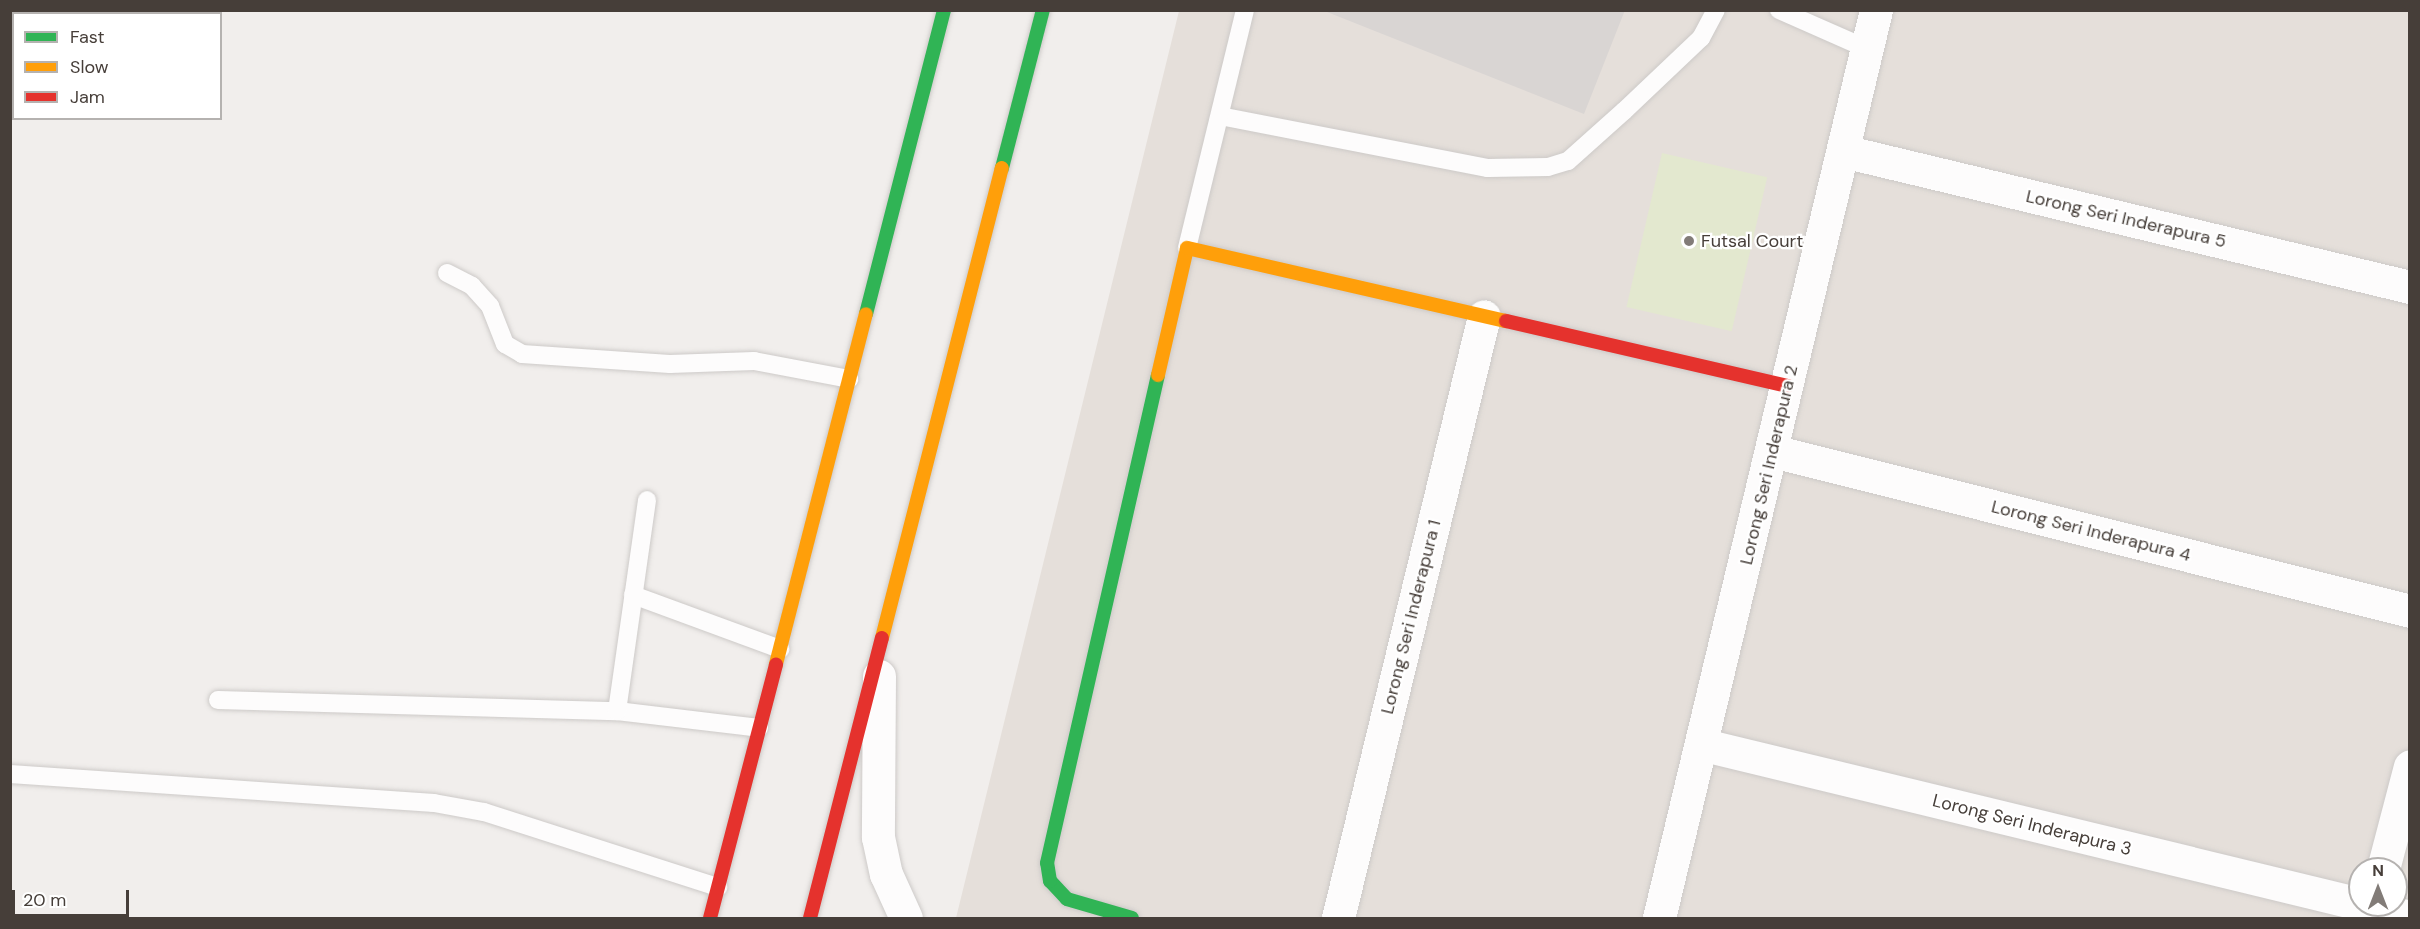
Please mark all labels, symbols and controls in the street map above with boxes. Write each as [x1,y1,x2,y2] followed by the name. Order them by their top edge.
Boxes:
[12,12,222,120] legend
[70,25,105,49] text: Fast
[70,55,109,79] text: Slow
[70,85,105,109] text: Jam
[2024,185,2228,253] street label: Lorong Seri Inderapura 5
[1701,230,1803,252] place label: Futsal Court
[1682,234,1696,248] marker: Futsal Court
[1736,363,1802,567] street label: Lorong Seri Inderapura 2
[1989,496,2193,566] street label: Lorong Seri Inderapura 4
[1376,518,1446,716] street label: Lorong Seri Inderapura 1
[1930,790,2134,860] street label: Lorong Seri Inderapura 3
[2348,857,2408,917] north arrow
[2372,860,2384,881] text: N
[15,878,132,916] scale bar
[23,888,66,912] text: 20 m

